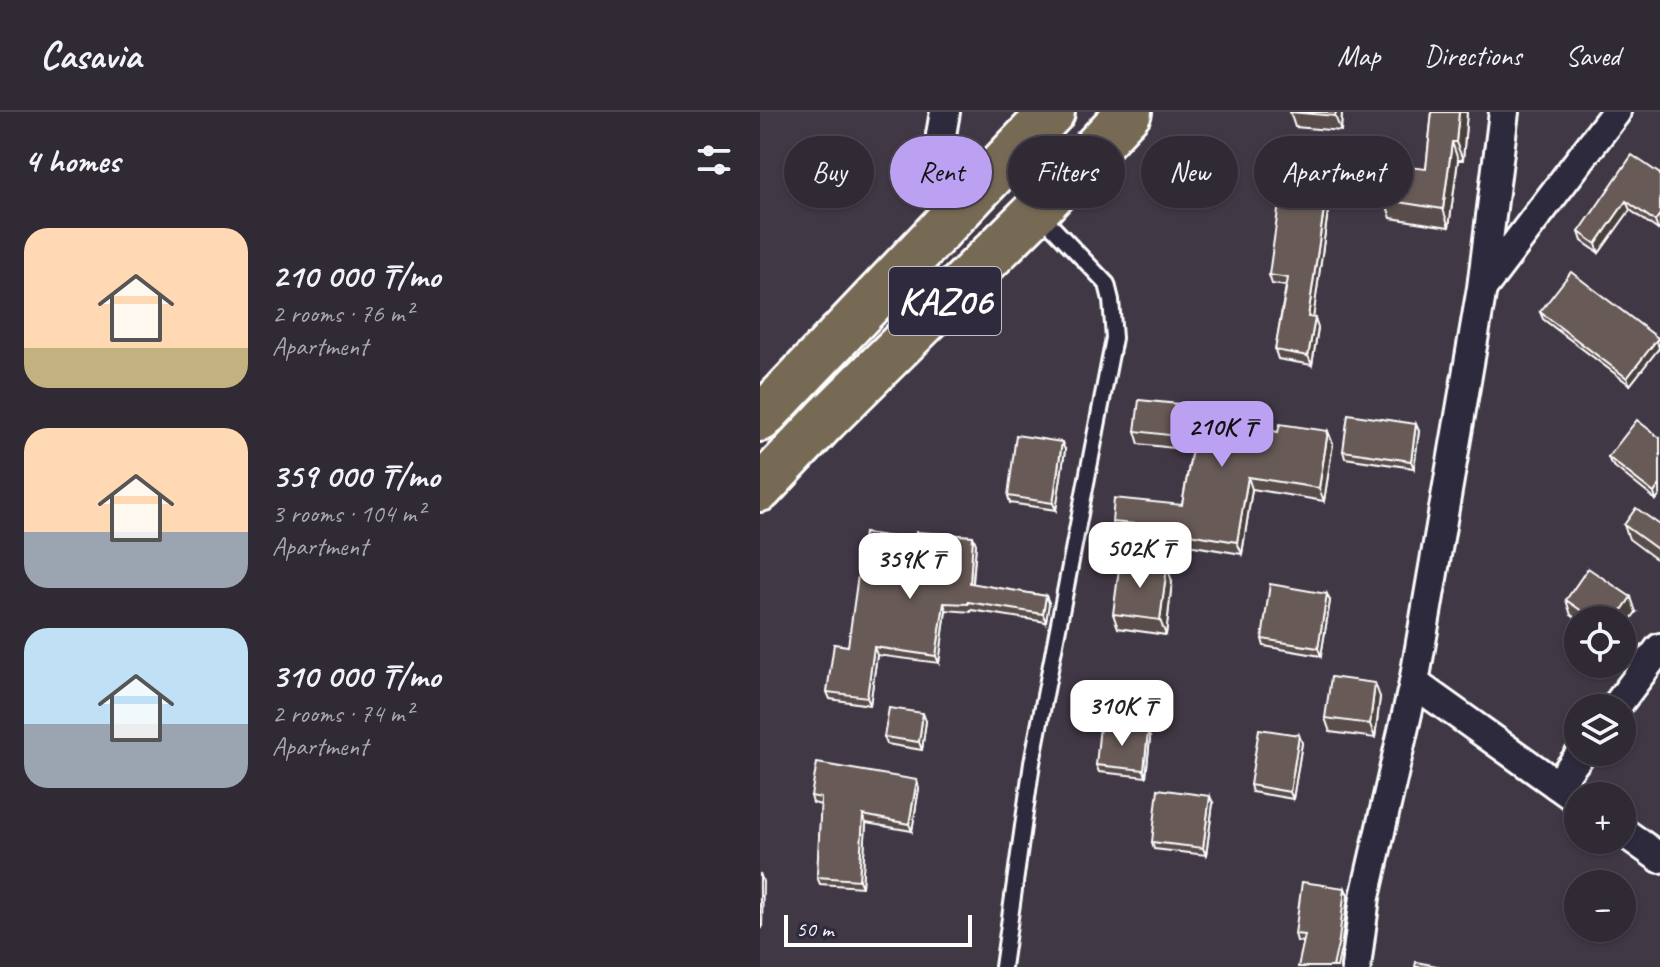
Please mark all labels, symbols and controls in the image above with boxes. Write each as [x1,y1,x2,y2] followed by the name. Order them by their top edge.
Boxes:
[40,32,141,79] text: Casavia
[1337,38,1380,73] text: Map
[1424,38,1522,73] text: Directions
[1566,38,1620,73] text: Saved
[784,136,874,208] chip: Buy
[890,136,992,208] chip: Rent
[1008,136,1125,208] chip: Filters
[1141,136,1238,208] chip: New
[1254,136,1413,208] chip: Apartment
[692,138,736,182] icon: filters
[24,139,120,182] text: 4 homes
[272,254,440,297] text: 210 000 ₸/mo
[88,260,184,356] icon: home
[889,267,1001,335] road number: KАZ06
[272,297,413,330] text: 2 rooms · 76 m²
[272,330,368,363] text: Apartment
[1157,401,1287,469] pin: 210K ₸
[1188,410,1256,443] text: 210K ₸
[272,454,439,497] text: 359 000 ₸/mo
[88,460,184,556] icon: home
[272,497,424,530] text: 3 rooms · 104 m²
[1075,522,1205,590] pin: 502K ₸
[272,530,368,563] text: Apartment
[1107,531,1173,564] text: 502K ₸
[845,533,975,601] pin: 359K ₸
[877,542,943,575] text: 359K ₸
[1564,606,1636,942] map controls
[1564,606,1636,678] button: locate
[272,654,440,697] text: 310 000 ₸/mo
[88,660,184,756] icon: home
[1057,680,1187,748] pin: 310K ₸
[1088,689,1156,722] text: 310K ₸
[1564,694,1636,766] button: layers
[272,697,413,730] text: 2 rooms · 74 m²
[272,730,368,763] text: Apartment
[1564,782,1636,854] button: +
[1564,870,1636,942] button: −
[784,911,972,947] scale bar
[796,915,833,943] text: 50 m

